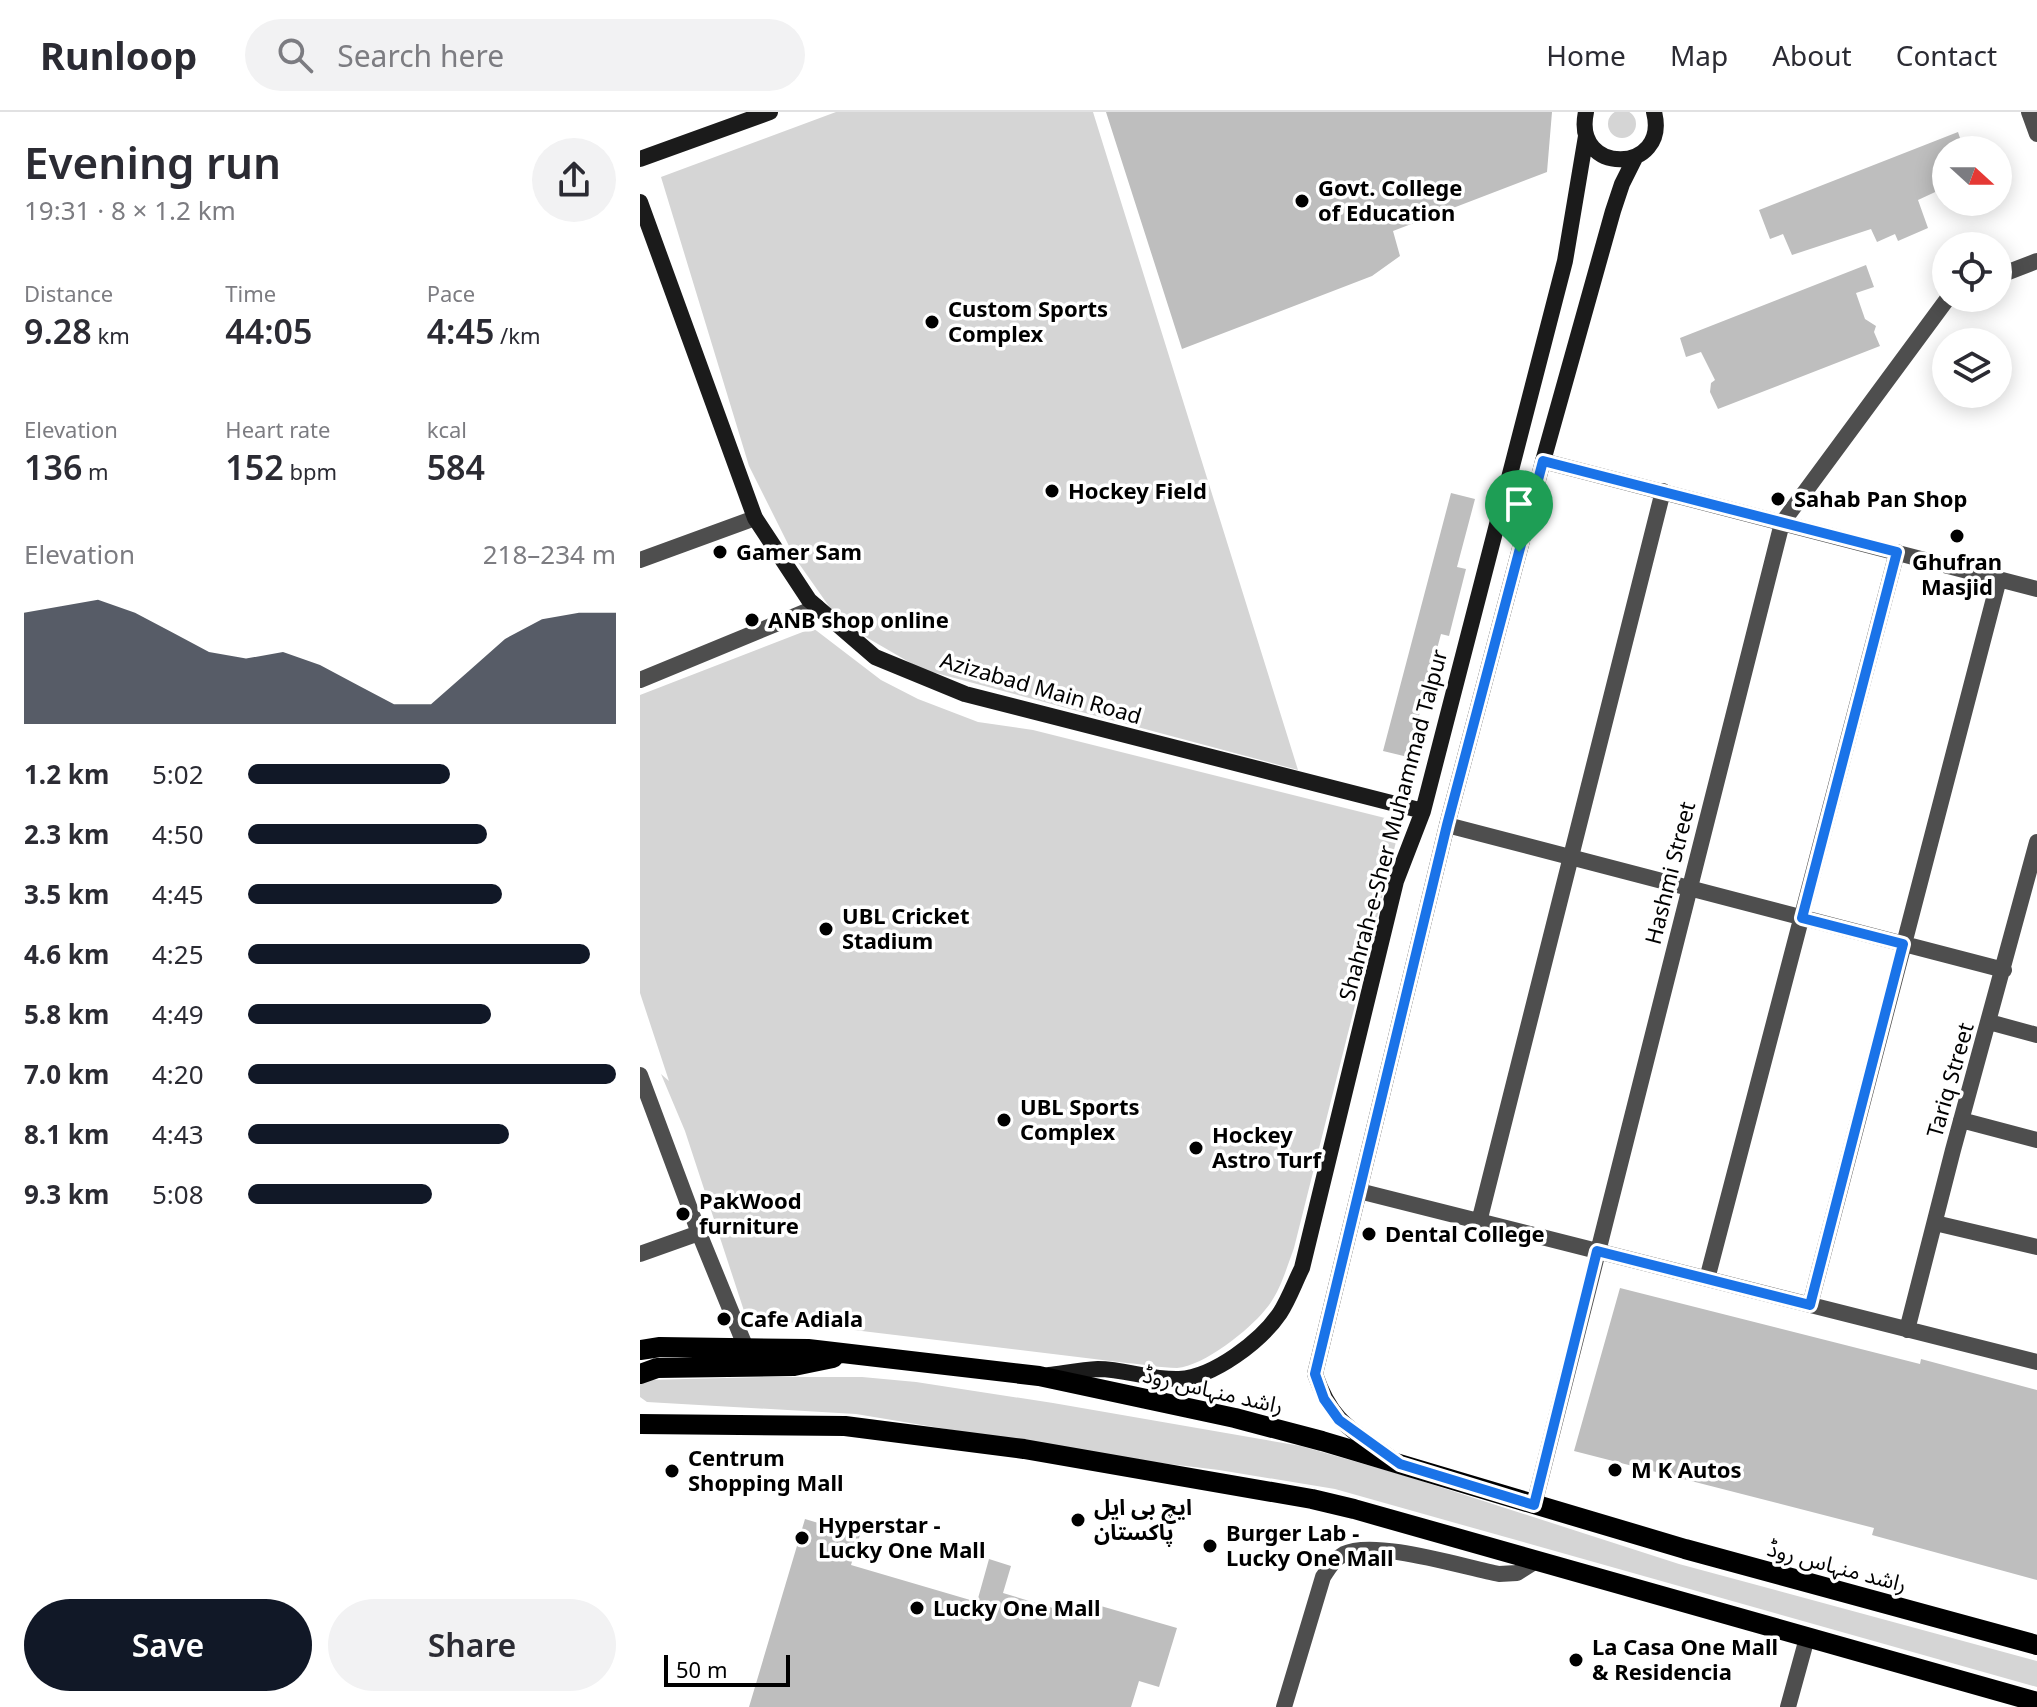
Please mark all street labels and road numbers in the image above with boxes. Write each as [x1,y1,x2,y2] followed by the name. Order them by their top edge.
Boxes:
[937,644,1145,730] street label: Azizabad Main Road
[1331,646,1453,1004] street label: Shahrah-e-Sher Muhammad Talpur
[1637,798,1701,947] street label: Hashmi Street
[1918,1019,1980,1141] street label: Tariq Street
[1140,1358,1286,1420] street label: راشد منہاس روڈ
[1764,1532,1910,1598] street label: راشد منہاس روڈ

